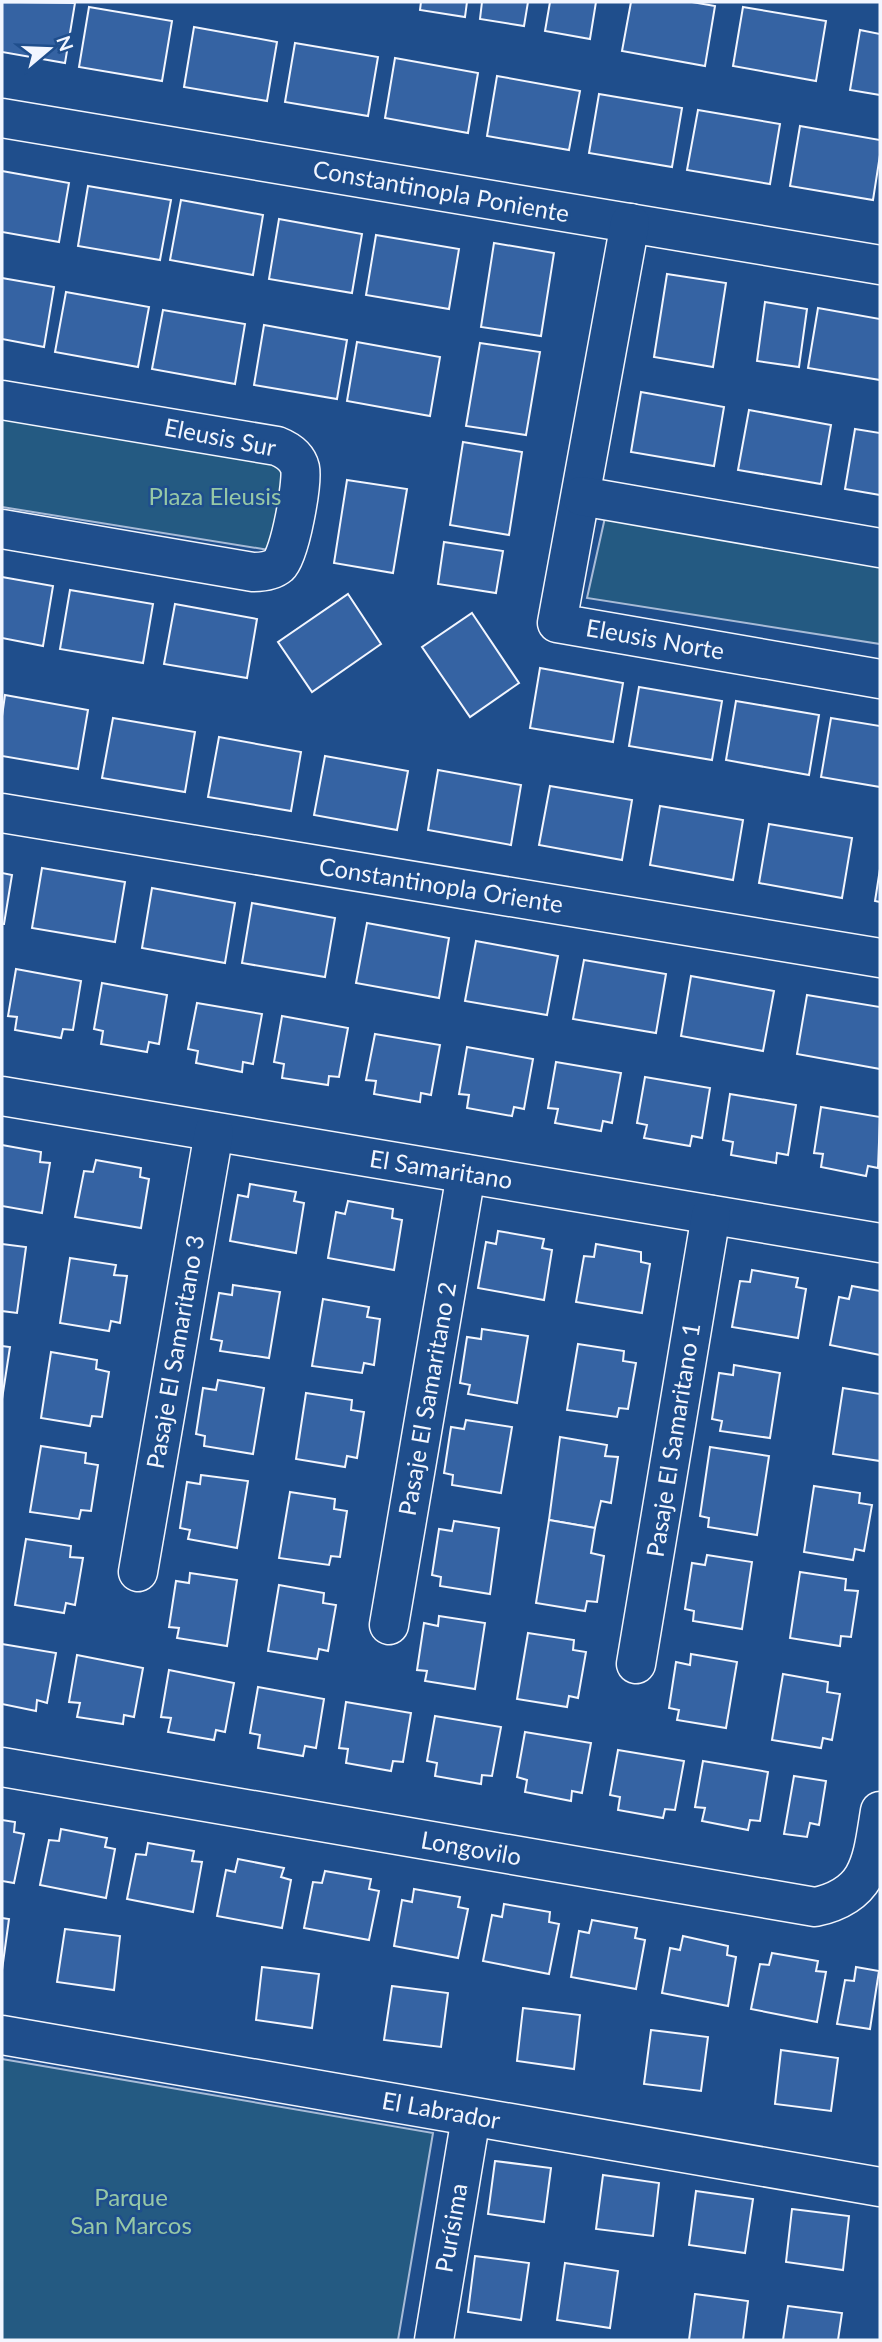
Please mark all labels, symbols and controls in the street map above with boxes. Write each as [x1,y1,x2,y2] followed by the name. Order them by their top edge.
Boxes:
[14,14,84,84] north arrow
[52,33,79,54] text: N
[311,154,572,227] street label: Constantinopla Poniente
[162,412,279,462] street label: Eleusis Sur
[149,481,281,510] park label: Plaza Eleusis
[584,612,727,665] street label: Eleusis Norte
[317,851,565,918] street label: Constantinopla Oriente
[368,1143,515,1194] street label: El Samaritano
[140,1233,209,1471] street label: Pasaje El Samaritano 3
[392,1280,461,1518] street label: Pasaje El Samaritano 2
[640,1320,705,1559] street label: Pasaje El Samaritano 1
[419,1824,524,1871] street label: Longovilo
[380,2085,503,2134] street label: El Labrador
[428,2181,473,2275] street label: Purísima
[70,2182,192,2239] park label: Parque San Marcos

